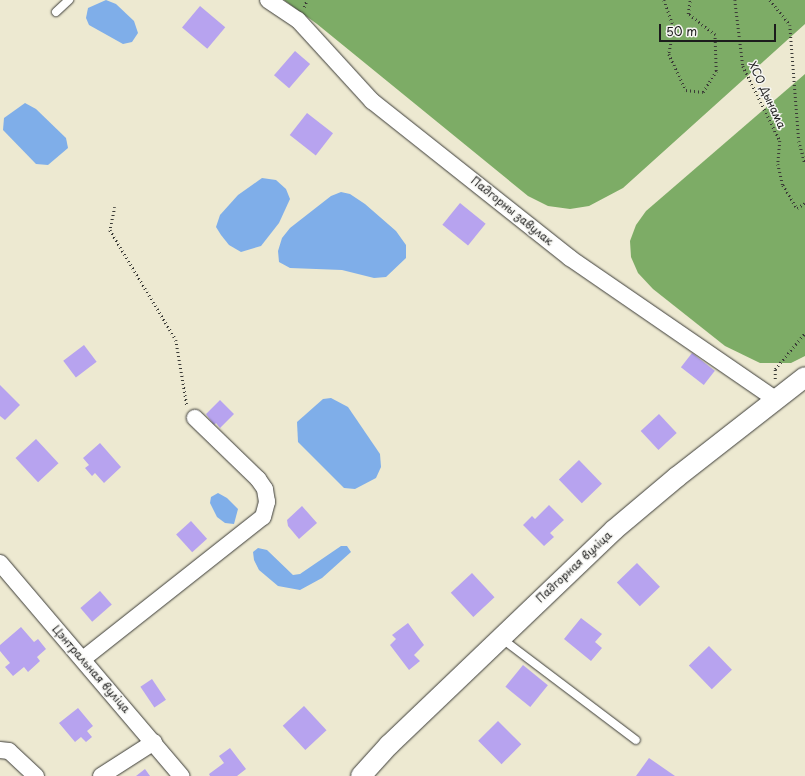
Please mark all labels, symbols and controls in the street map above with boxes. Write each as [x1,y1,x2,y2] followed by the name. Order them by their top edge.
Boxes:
[661,16,778,42] scale bar
[666,22,697,40] text: 50 m
[746,59,788,131] street label: XCO Дынама
[468,173,556,249] street label: Падгорны завулак
[533,528,615,606] street label: Падгорная вуліца
[49,623,133,715] street label: Цэнтральная вуліца

